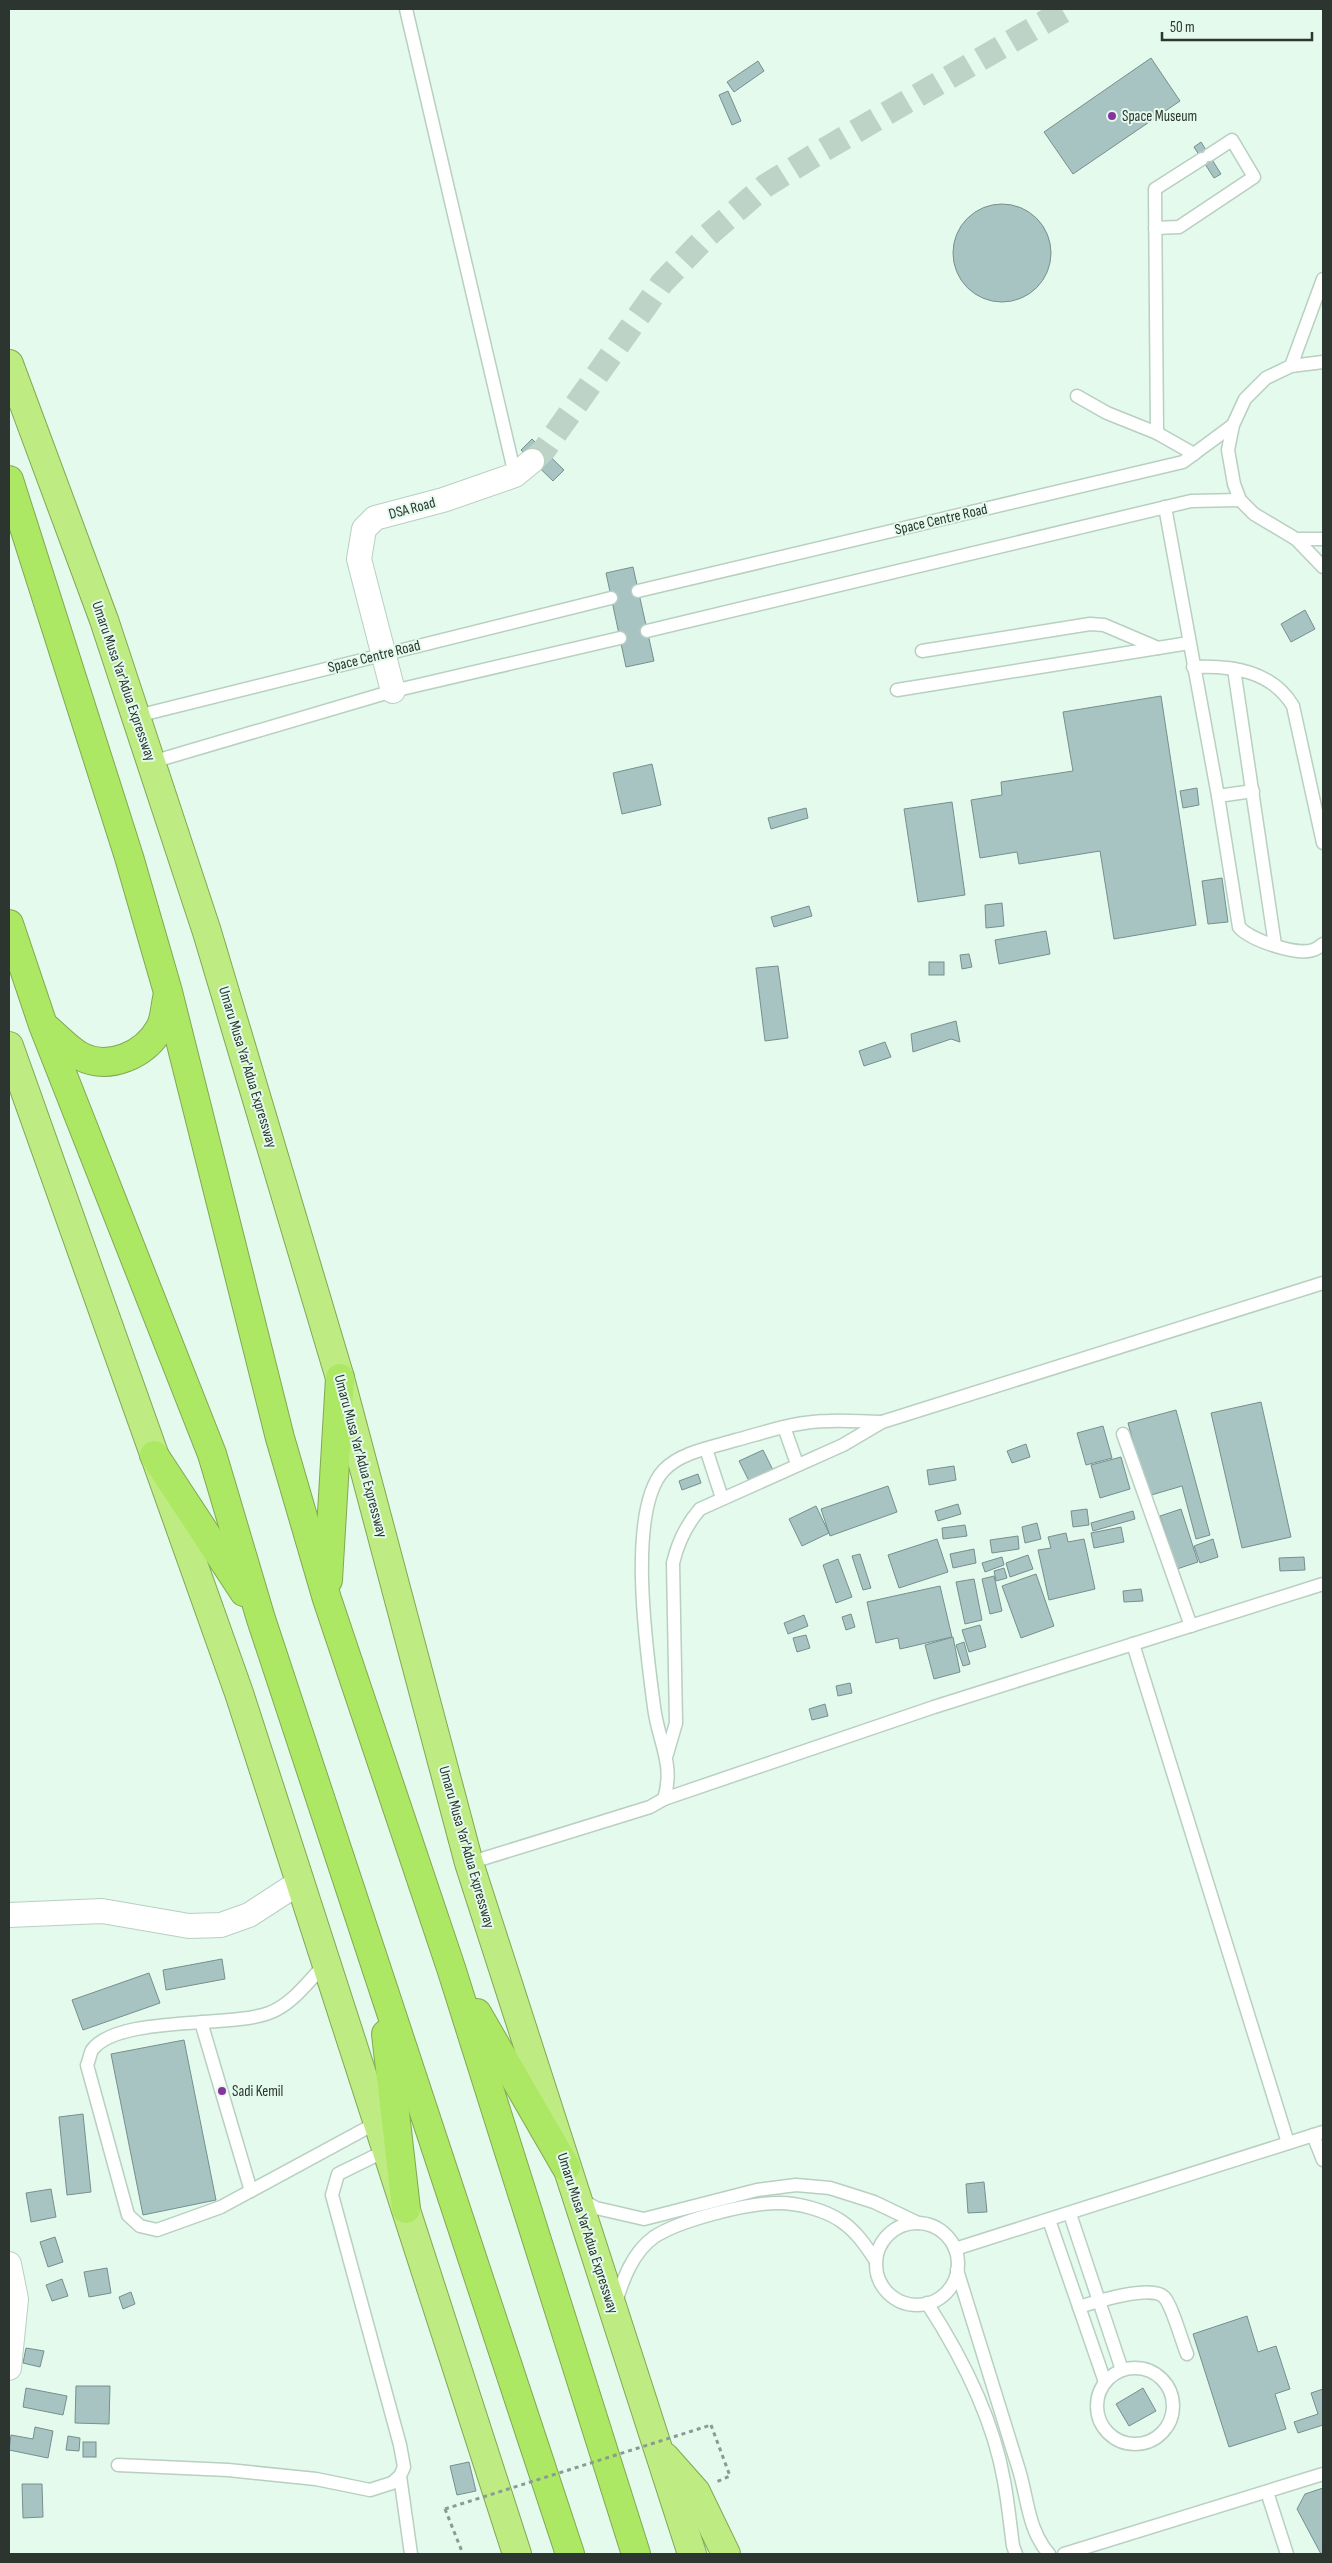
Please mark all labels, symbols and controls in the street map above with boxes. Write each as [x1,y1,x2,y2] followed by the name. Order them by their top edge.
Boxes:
[1162,10,1312,42] scale bar
[1170,18,1195,37] text: 50 m
[1122,107,1197,126] place label: Space Museum
[1106,110,1118,122] marker: Space Museum
[387,493,438,524] street label: DSA Road
[893,500,989,539] street label: Space Centre Road
[87,599,160,764] street label: Umaru Musa Yar'Adua Expressway
[326,636,422,677] street label: Space Centre Road
[214,984,281,1150] street label: Umaru Musa Yar'Adua Expressway
[330,1373,391,1540] street label: Umaru Musa Yar'Adua Expressway
[434,1764,499,1931] street label: Umaru Musa Yar'Adua Expressway
[232,2082,283,2101] place label: Sadi Kemil
[216,2085,228,2097] marker: Sadi Kemil
[553,2150,623,2316] street label: Umaru Musa Yar'Adua Expressway

